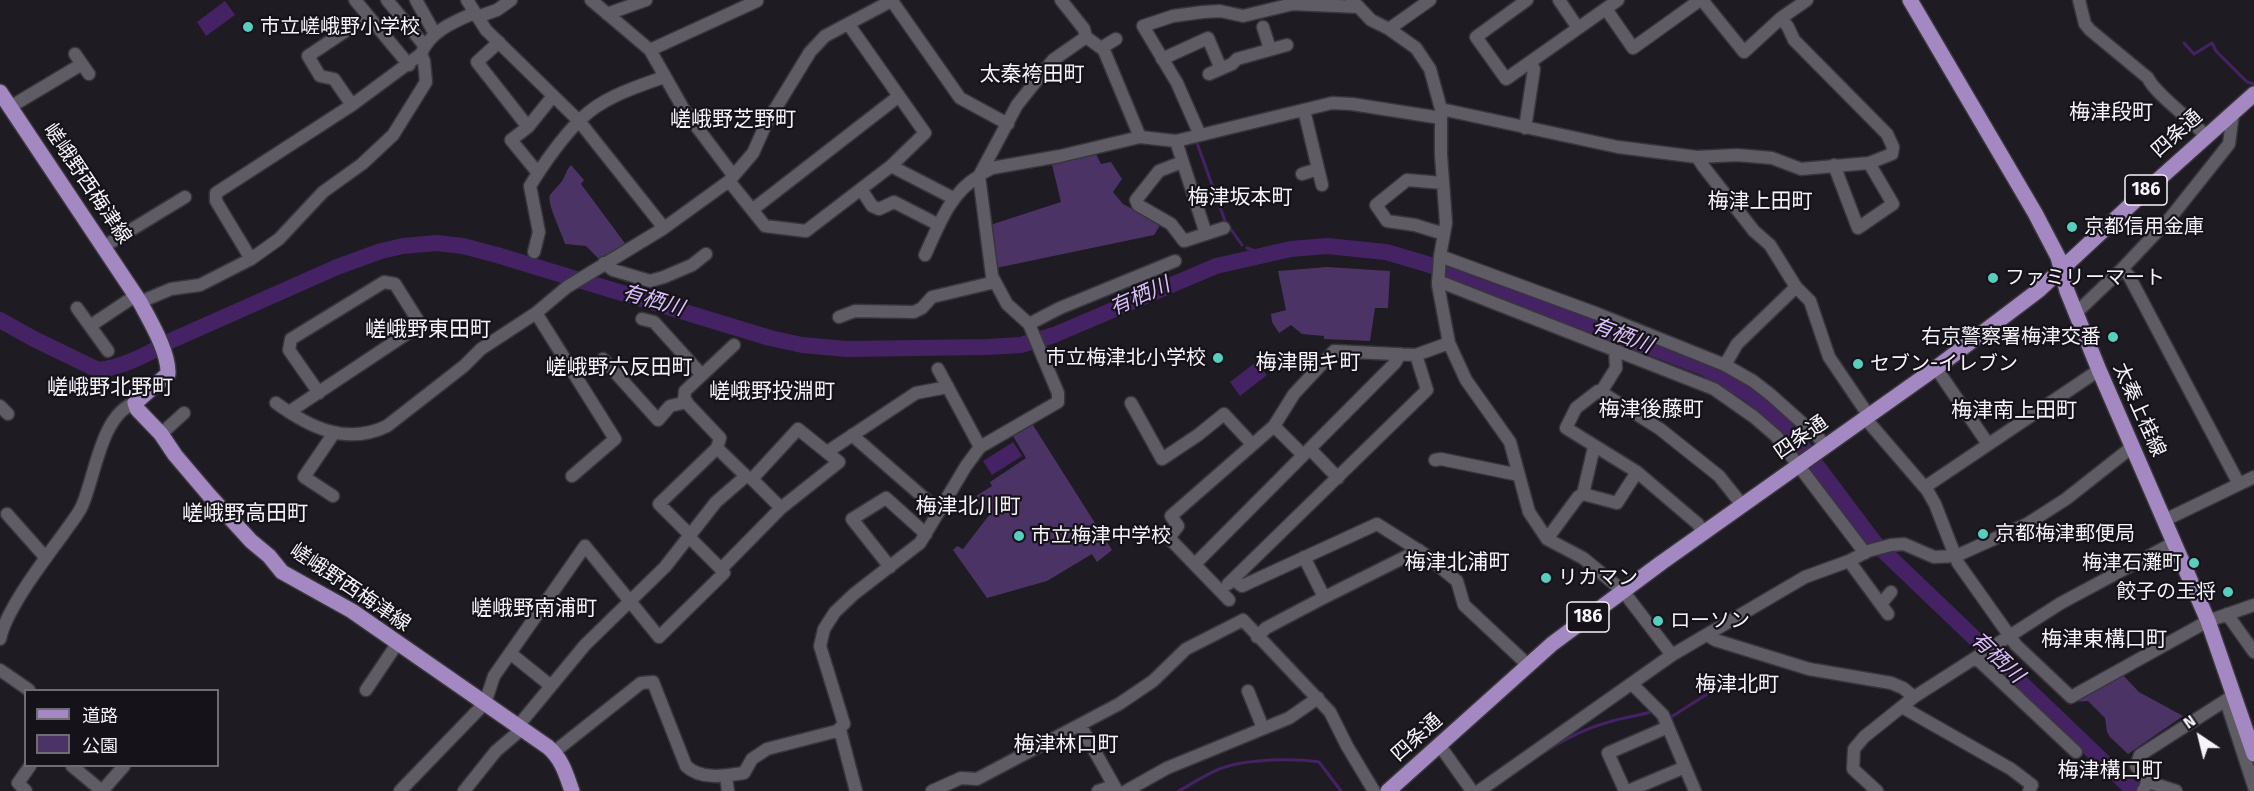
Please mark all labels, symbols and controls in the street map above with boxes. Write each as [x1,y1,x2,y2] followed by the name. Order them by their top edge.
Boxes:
[260,15,420,39] place label: 市立嵯峨野小学校
[241,20,255,34] marker: 市立嵯峨野小学校
[980,62,1084,88] district label: 太秦袴田町
[2069,100,2153,126] district label: 梅津段町
[2147,105,2207,163] street label: 四条通
[670,107,796,133] district label: 嵯峨野芝野町
[38,119,136,249] street label: 嵯峨野西梅津線
[2125,175,2167,205] road number: 186
[1188,185,1292,211] district label: 梅津坂本町
[1708,189,1812,215] district label: 梅津上田町
[2084,215,2204,239] place label: 京都信用金庫
[2065,220,2079,234] marker: 京都信用金庫
[2005,266,2165,290] place label: ファミリーマート
[1986,271,2000,285] marker: ファミリーマート
[1106,273,1174,321] water label: 有栖川
[619,280,687,322] water label: 有栖川
[1588,313,1656,359] water label: 有栖川
[365,317,491,343] district label: 嵯峨野東田町
[1921,325,2101,349] place label: 右京警察署梅津交番
[2106,330,2120,344] marker: 右京警察署梅津交番
[1046,346,1206,370] place label: 市立梅津北小学校
[1256,350,1360,376] district label: 梅津開キ町
[1211,351,1225,365] marker: 市立梅津北小学校
[1870,352,2018,376] place label: セブン-イレブン
[546,355,692,381] district label: 嵯峨野六反田町
[1851,357,1865,371] marker: セブン-イレブン
[2108,359,2170,461] street label: 太秦上桂線
[47,375,173,401] district label: 嵯峨野北野町
[709,379,835,405] district label: 嵯峨野投淵町
[1599,397,1703,423] district label: 梅津後藤町
[1951,398,2077,424] district label: 梅津南上田町
[1770,411,1832,465] street label: 四条通
[916,494,1020,520] district label: 梅津北川町
[182,501,308,527] district label: 嵯峨野高田町
[1995,522,2135,546] place label: 京都梅津郵便局
[1031,524,1171,548] place label: 市立梅津中学校
[1976,527,1990,541] marker: 京都梅津郵便局
[1012,529,1026,543] marker: 市立梅津中学校
[285,539,415,637] street label: 嵯峨野西梅津線
[1405,550,1509,576] district label: 梅津北浦町
[2082,551,2182,575] place label: 梅津石灘町
[2187,556,2201,570] marker: 梅津石灘町
[1558,566,1638,590] place label: リカマン
[1539,571,1553,585] marker: リカマン
[2116,580,2216,604] place label: 餃子の王将
[2221,585,2235,599] marker: 餃子の王将
[471,596,597,622] district label: 嵯峨野南浦町
[1567,602,1609,632] road number: 186
[1670,609,1750,633] place label: ローソン
[1651,614,1665,628] marker: ローソン
[1965,627,2029,689] water label: 有栖川
[2041,627,2167,653] district label: 梅津東構口町
[1695,672,1779,698] district label: 梅津北町
[24,689,219,767] legend
[82,705,118,727] text: 道路
[2170,707,2230,767] north arrow
[1387,709,1447,767] street label: 四条通
[2180,711,2199,733] text: N
[1014,732,1118,758] district label: 梅津林口町
[82,735,118,757] text: 公園
[2058,758,2162,784] district label: 梅津構口町

